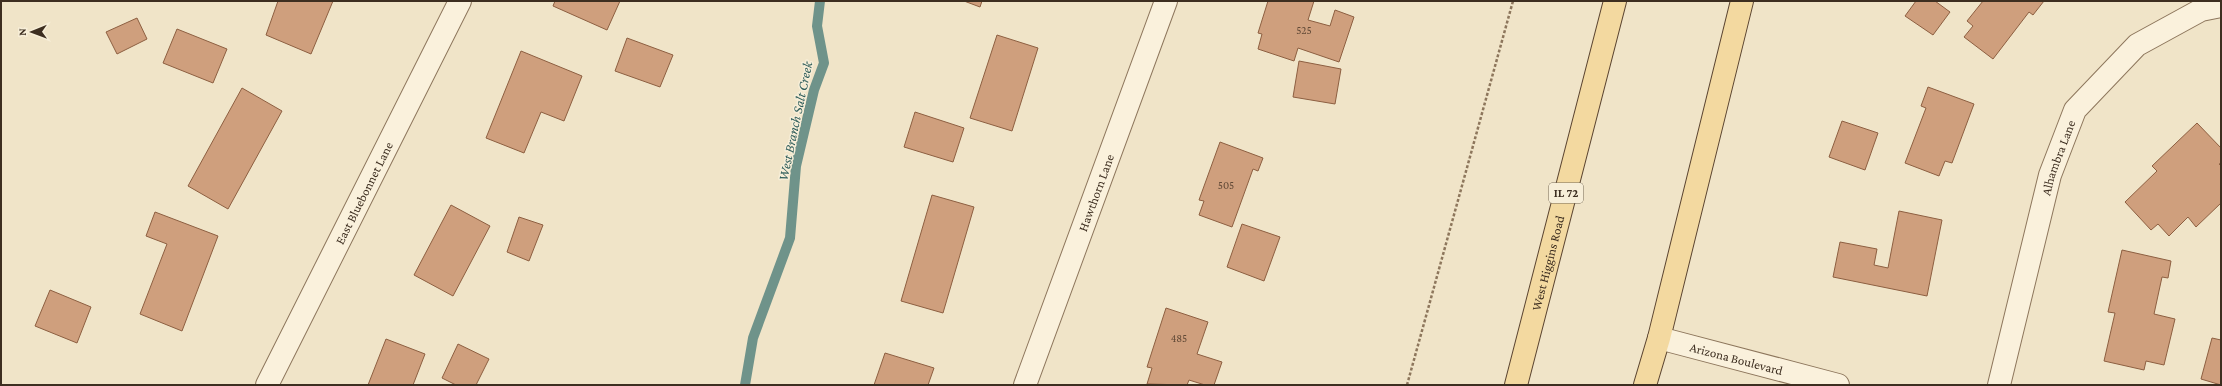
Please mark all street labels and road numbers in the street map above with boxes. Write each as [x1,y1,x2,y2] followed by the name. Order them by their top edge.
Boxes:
[2038,118,2078,197] street label: Alhambra Lane
[332,139,396,247] street label: East Bluebonnet Lane
[1075,152,1117,233] street label: Hawthorn Lane
[1549,183,1583,203] road number: IL 72
[1528,214,1567,312] street label: West Higgins Road
[1688,339,1785,378] street label: Arizona Boulevard

